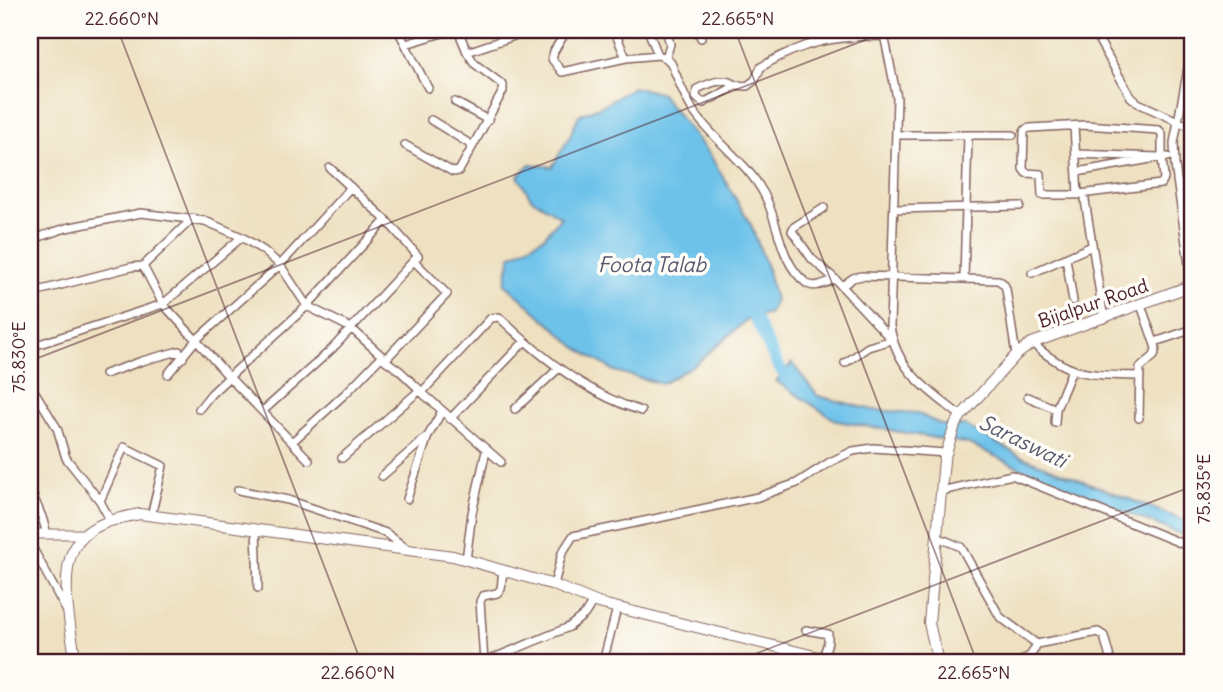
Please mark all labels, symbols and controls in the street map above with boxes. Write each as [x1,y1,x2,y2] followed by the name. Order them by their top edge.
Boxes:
[85,7,159,30] text: 22.660°N
[701,7,775,30] text: 22.665°N
[598,251,708,278] water label: Foota Talab
[1035,273,1151,333] street label: Bijalpur Road
[7,321,30,393] text: 75.830°E
[975,408,1073,475] water label: Saraswati
[1192,454,1215,524] text: 75.835°E
[321,661,395,684] text: 22.660°N
[937,661,1011,684] text: 22.665°N

